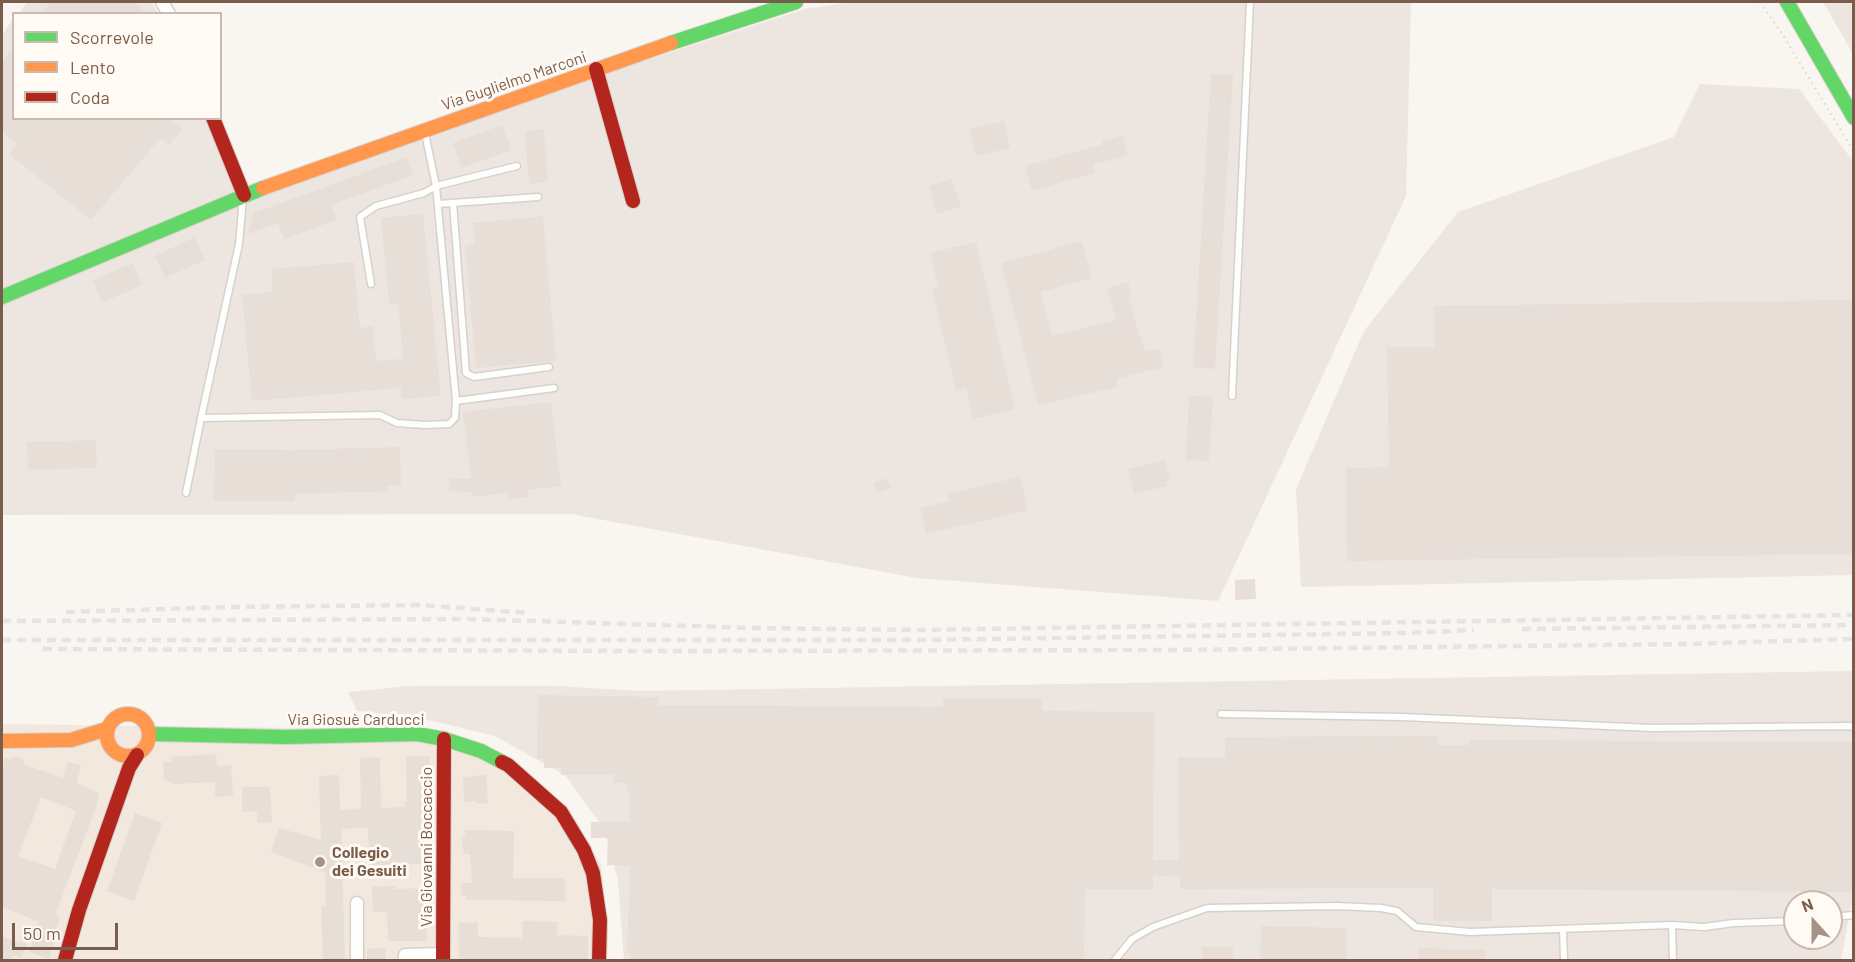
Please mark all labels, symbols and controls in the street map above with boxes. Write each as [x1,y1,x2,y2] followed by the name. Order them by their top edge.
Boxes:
[12,12,222,120] legend
[70,26,154,48] text: Scorrevole
[439,47,589,115] street label: Via Guglielmo Marconi
[70,56,116,78] text: Lento
[70,86,110,108] text: Coda
[288,710,424,730] street label: Via Giosuè Carducci
[417,767,437,927] street label: Via Giovanni Boccaccio
[332,843,406,881] place label: Collegio dei Gesuiti
[313,855,327,869] marker: Collegio dei Gesuiti
[1783,890,1843,950] north arrow
[1799,894,1815,915] text: N
[15,911,122,949] scale bar
[23,922,61,944] text: 50 m

